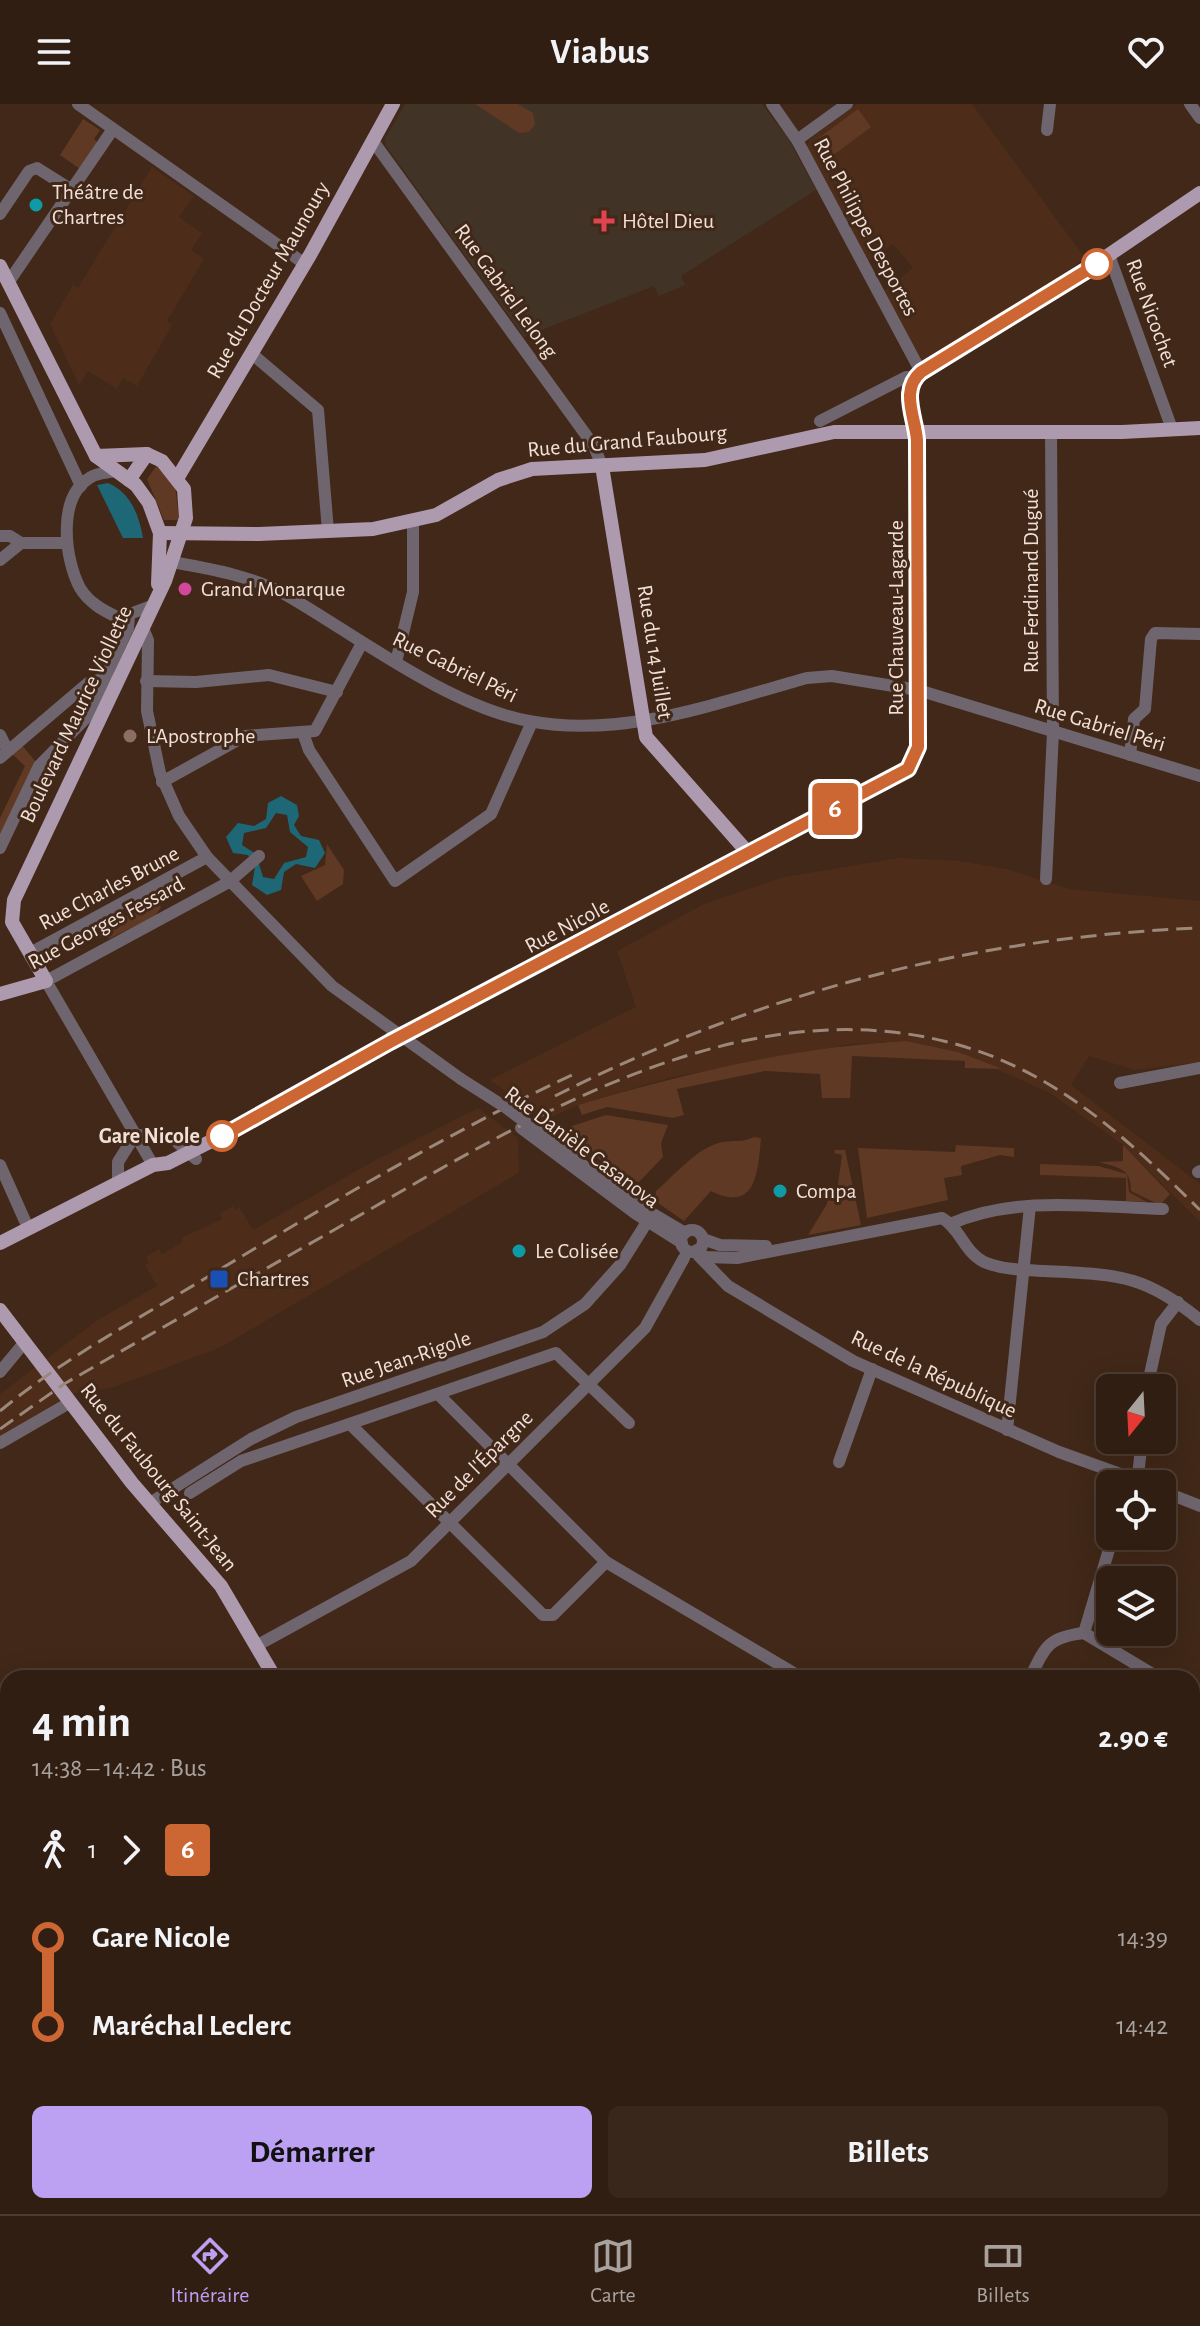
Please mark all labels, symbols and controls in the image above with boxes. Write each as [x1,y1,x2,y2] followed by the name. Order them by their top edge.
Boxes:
[32,30,76,74] icon: menu
[1124,30,1168,74] icon: heart
[550,34,650,70] text: Viabus
[810,134,922,320] street label: Rue Philippe Desportes
[203,177,334,382] street label: Rue du Docteur Maunoury
[52,181,144,228] place label: Théâtre de Chartres
[27,196,45,214] marker: Théâtre de Chartres
[593,210,615,232] marker: Hôtel Dieu
[622,210,714,232] place label: Hôtel Dieu
[450,220,562,362] street label: Rue Gabriel Lelong
[1082,249,1112,279] unlabelled marker
[1122,256,1182,370] street label: Rue Nicochet
[526,421,728,461] street label: Rue du Grand Faubourg
[1020,489,1042,673] street label: Rue Ferdinand Dugué
[885,520,907,716] street label: Rue Chauveau-Lagarde
[201,578,345,600] place label: Grand Monarque
[176,580,194,598] marker: Grand Monarque
[634,583,676,721] street label: Rue du 14 Juillet
[16,602,136,826] street label: Boulevard Maurice Viollette
[389,627,521,707] street label: Rue Gabriel Péri
[1032,695,1168,755] street label: Rue Gabriel Péri
[146,725,255,747] place label: L'Apostrophe
[121,727,139,745] marker: L'Apostrophe
[809,783,861,835] line badge: 6
[828,795,842,823] text: 6
[35,842,183,934] street label: Rue Charles Brune
[24,873,188,973] street label: Rue Georges Fessard
[521,895,613,957] street label: Rue Nicole
[500,1082,664,1212] street label: Rue Danièle Casanova
[207,1121,237,1151] marker: Gare Nicole
[99,1125,200,1147] place label: Gare Nicole
[796,1180,857,1202] place label: Compa
[771,1182,789,1200] marker: Compa
[535,1240,619,1262] place label: Le Colisée
[510,1242,528,1260] marker: Le Colisée
[208,1268,230,1290] marker: Chartres
[237,1268,309,1290] place label: Chartres
[848,1326,1020,1422] street label: Rue de la République
[338,1327,474,1391] street label: Rue Jean-Rigole
[1096,1374,1176,1454] north arrow
[1096,1374,1176,1646] map controls
[76,1379,242,1575] street label: Rue du Faubourg Saint-Jean
[420,1405,537,1522] street label: Rue de l'Épargne
[1096,1470,1176,1550] button: locate
[1096,1566,1176,1646] button: layers
[32,1701,131,1745] text: 4 min
[1098,1723,1168,1753] text: 2.90 €
[32,1755,207,1781] text: 14:38 – 14:42 · Bus
[32,1828,76,1872] icon: walk
[109,1828,153,1872] icon: forward
[181,1836,194,1864] text: 6
[88,1837,97,1863] text: 1
[92,1923,230,1953] text: Gare Nicole
[1118,1925,1168,1951] text: 14:39
[92,2011,291,2041] text: Maréchal Leclerc
[1116,2013,1168,2039] text: 14:42
[32,2106,592,2198] button: Démarrer
[608,2106,1168,2198] button: Billets
[170,2234,249,2308] tab: Itinéraire
[590,2234,636,2308] tab: Carte
[976,2234,1030,2308] tab: Billets

